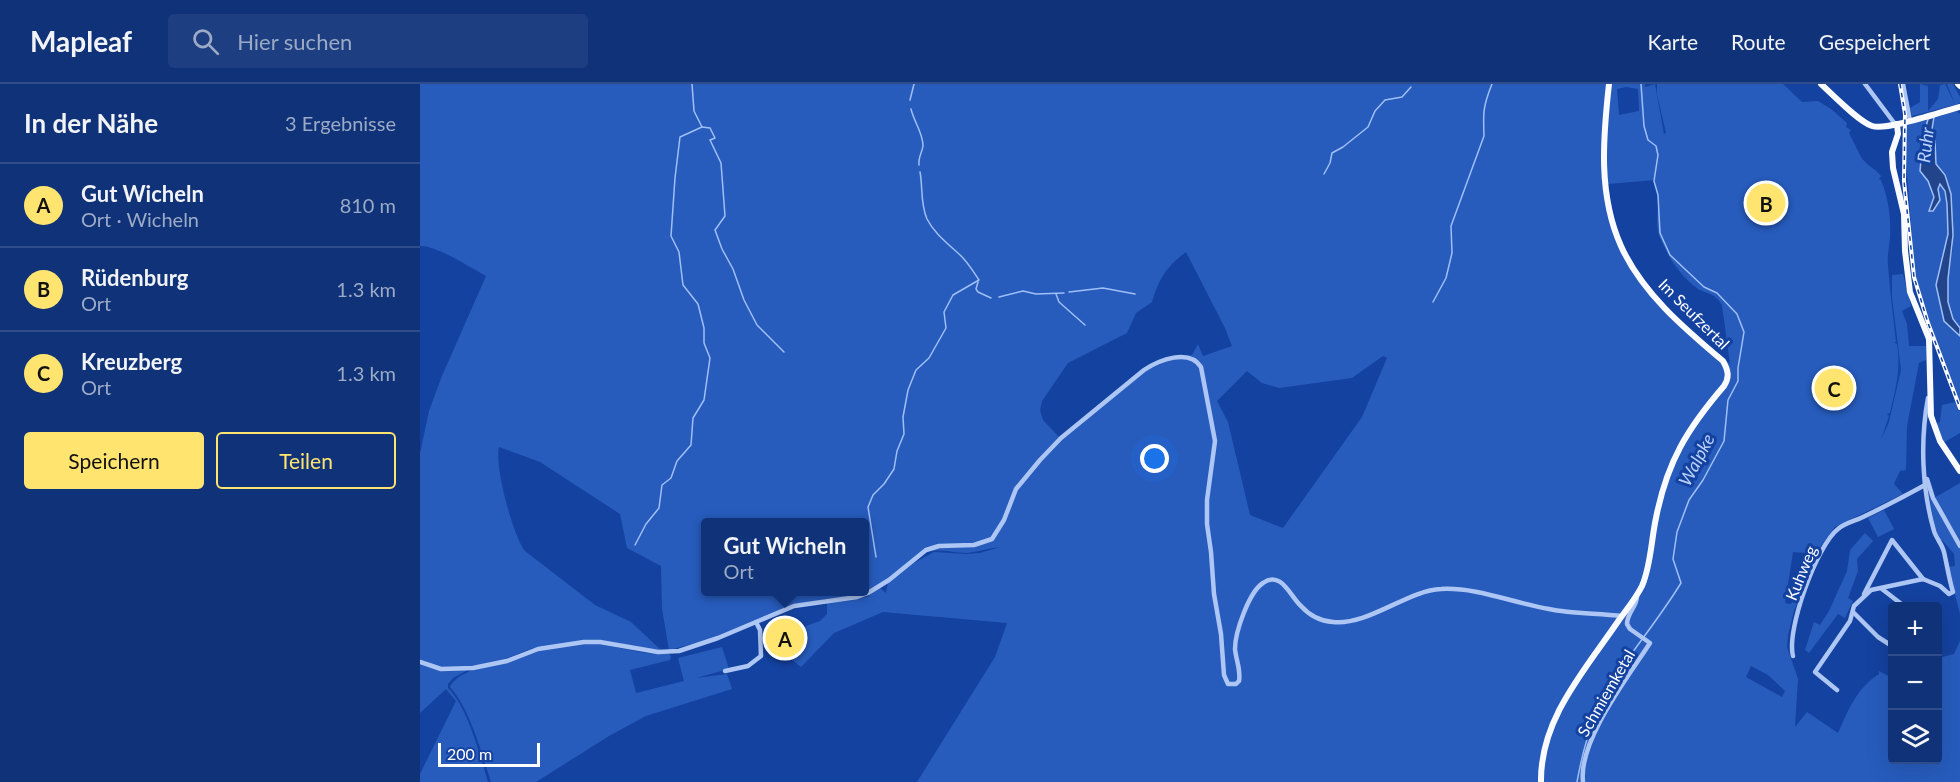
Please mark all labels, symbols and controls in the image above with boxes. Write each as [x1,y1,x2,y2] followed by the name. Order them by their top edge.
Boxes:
[168,14,588,68] search box
[30,24,132,58] text: Mapleaf
[189,25,222,58] icon: search
[237,28,352,55] text: Hier suchen
[1648,29,1698,54] text: Karte
[1731,29,1786,54] text: Route
[1819,29,1930,54] text: Gespeichert
[24,107,158,139] text: In der Nähe
[285,111,396,135] text: 3 Ergebnisse
[1912,125,1938,164] water label: Ruhr
[81,180,204,207] text: Gut Wicheln
[1746,180,1786,226] pin: B
[37,193,50,217] text: A
[340,193,396,217] text: 810 m
[81,207,199,231] text: Ort · Wicheln
[81,264,188,291] text: Rüdenburg
[1655,274,1734,353] street label: Im Seufzertal
[37,277,50,301] text: B
[336,277,396,301] text: 1.3 km
[81,291,111,315] text: Ort
[81,348,182,375] text: Kreuzberg
[37,361,50,385] text: C
[336,361,396,385] text: 1.3 km
[1814,366,1854,410] pin: C
[81,375,111,399] text: Ort
[1673,430,1719,489] water label: Walpke
[24,432,204,489] button: Speichern
[216,432,396,489] button: Teilen
[1140,444,1169,473] your location
[701,518,869,596] popup
[724,532,846,559] text: Gut Wicheln
[1781,543,1820,603] street label: Kuhweg
[724,559,754,583] text: Ort
[1888,602,1942,764] map controls
[1888,602,1942,656] button: +
[766,616,805,660] pin: A
[1573,646,1638,740] street label: Schmiemketal
[1888,656,1942,710] button: −
[1888,710,1942,764] button: layers
[438,740,540,768] scale bar
[447,744,492,763] text: 200 m

